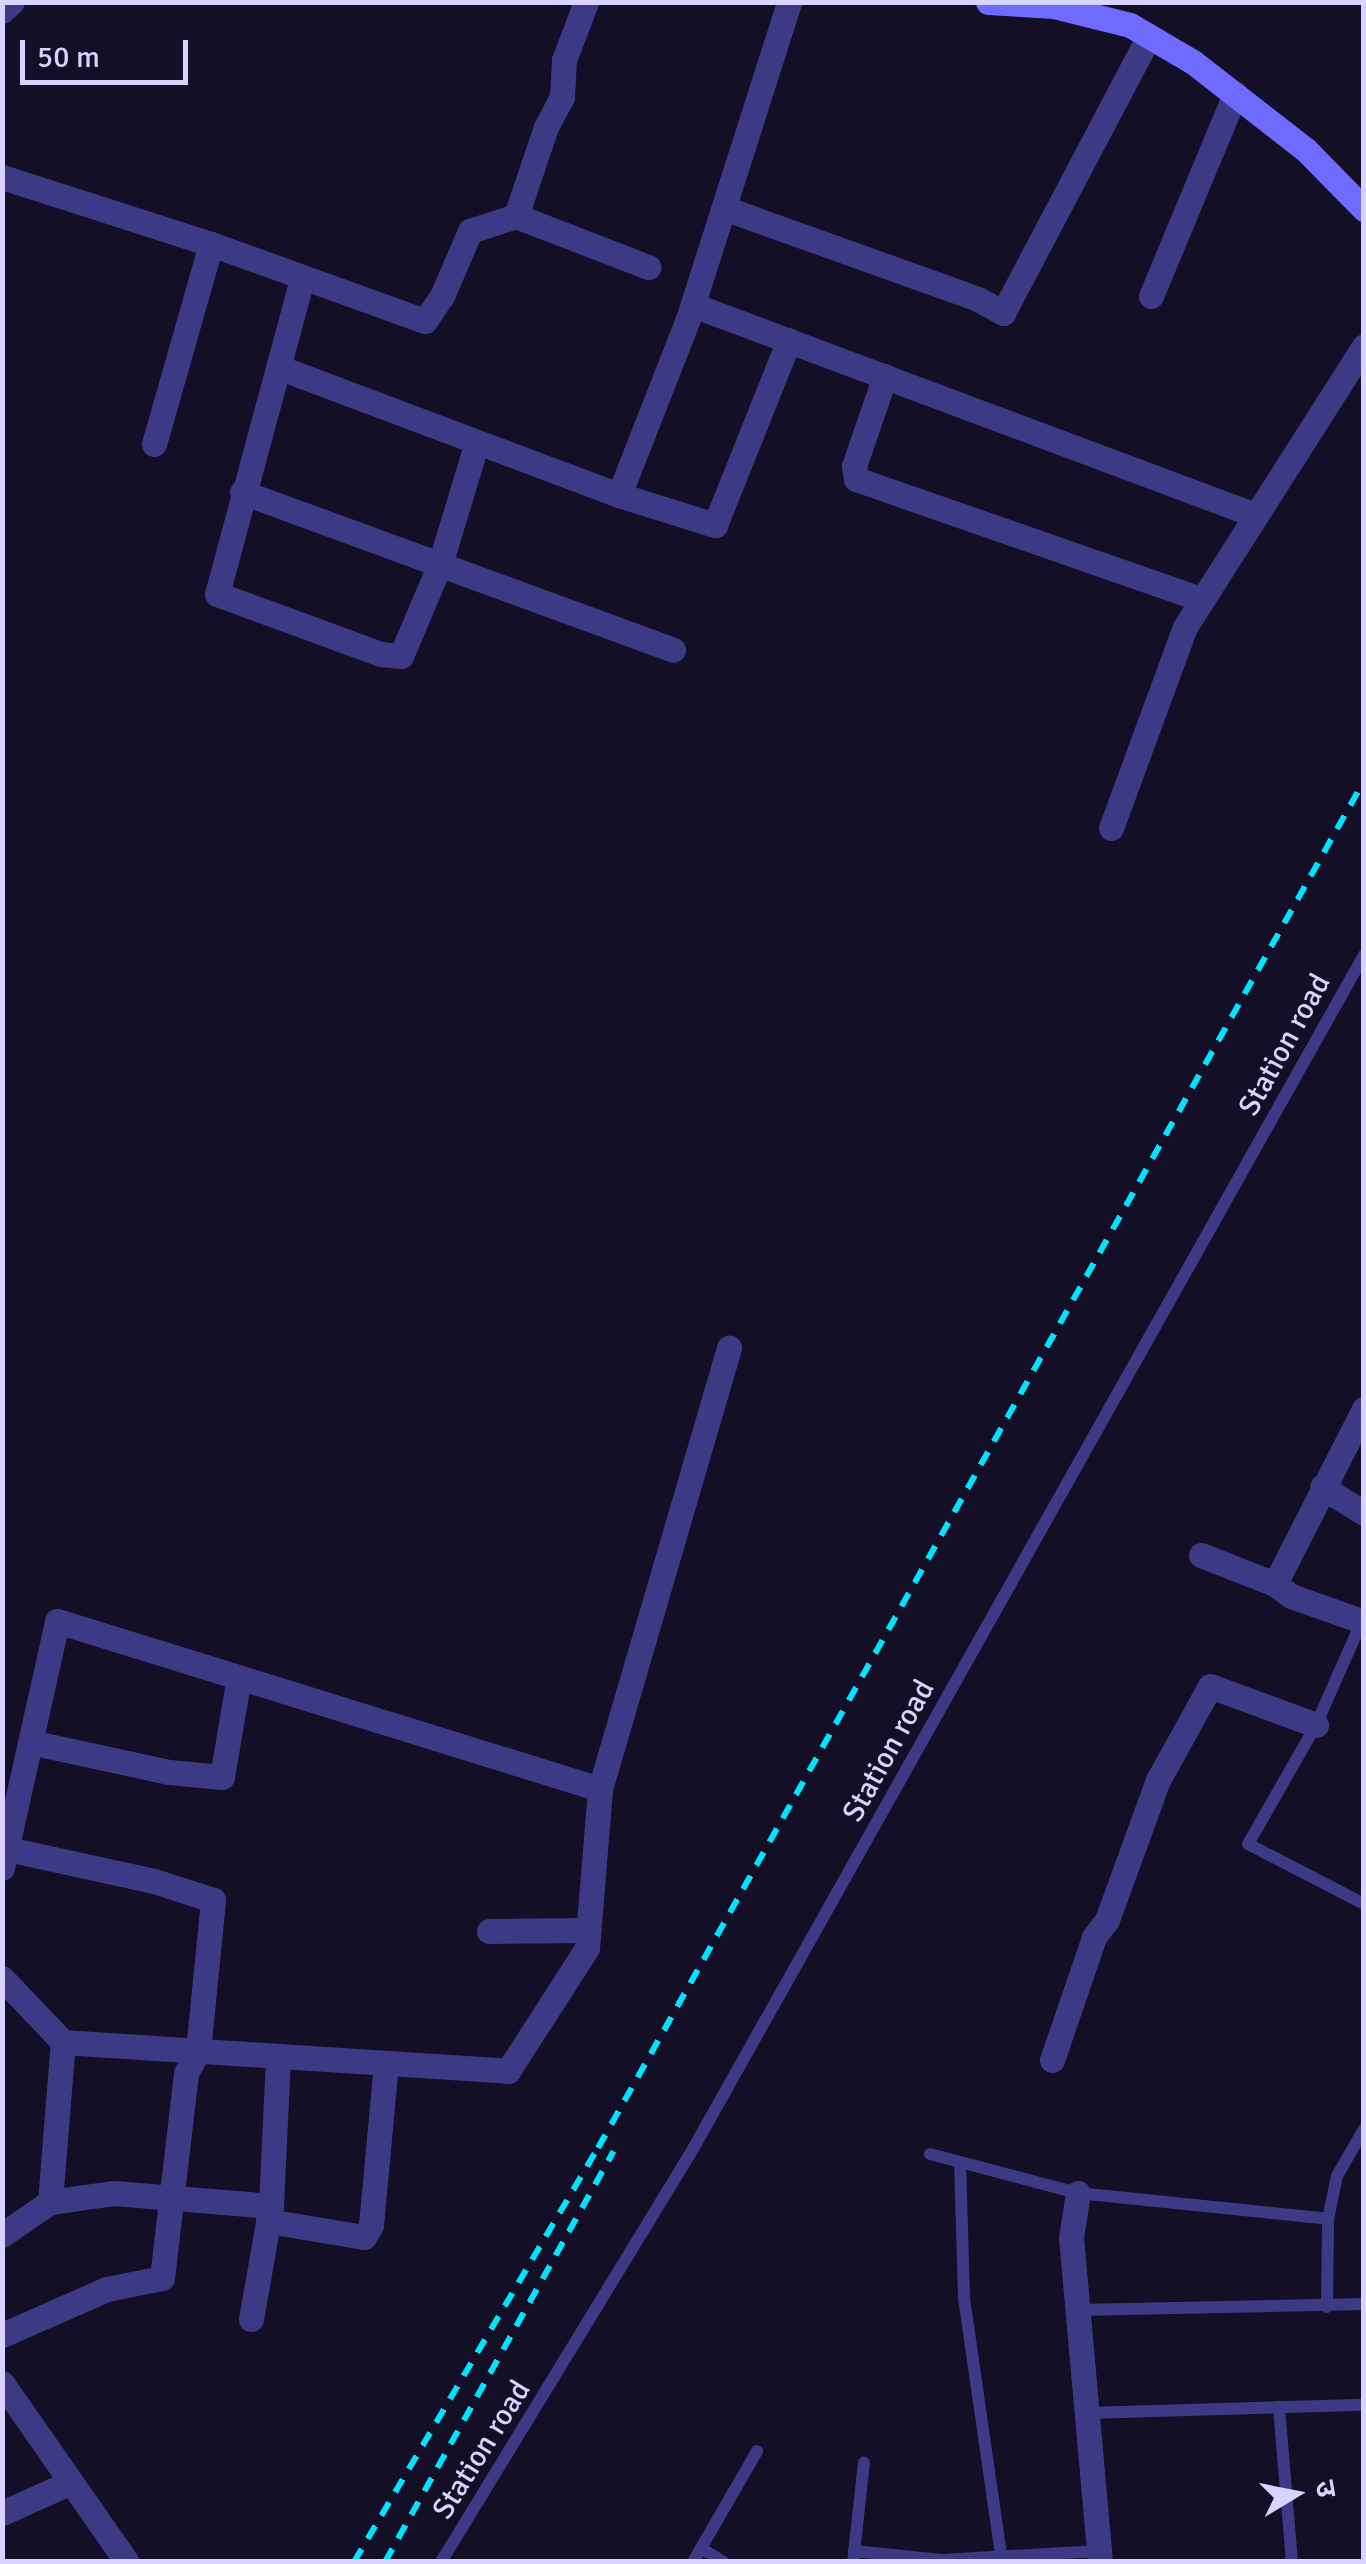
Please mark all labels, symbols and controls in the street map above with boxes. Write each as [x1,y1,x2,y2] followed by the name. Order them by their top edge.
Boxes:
[25,20,192,82] scale bar
[37,39,100,76] text: 50 m
[1231,968,1339,1122] street label: Station road
[835,1674,943,1828] street label: Station road
[425,2374,539,2526] street label: Station road
[1246,2444,1346,2544] north arrow
[1307,2478,1344,2500] text: उ

